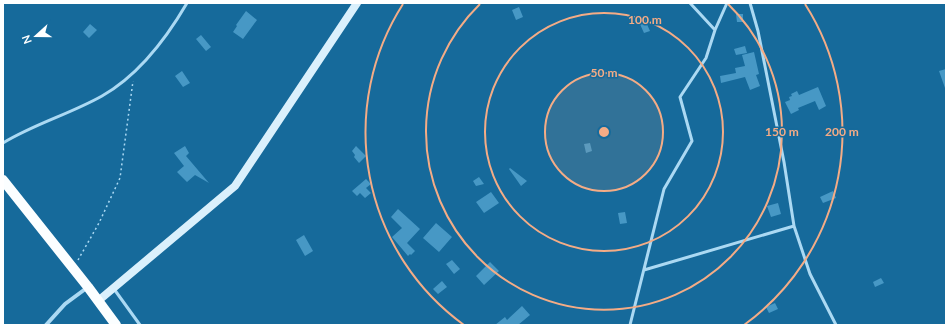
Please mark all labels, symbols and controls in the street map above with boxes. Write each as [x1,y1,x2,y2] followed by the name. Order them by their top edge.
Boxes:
[628,12,662,27] text: 100 m
[16,16,56,56] north arrow
[19,33,34,46] text: N
[591,65,617,80] text: 50 m
[765,124,799,139] text: 150 m
[825,124,859,139] text: 200 m
[597,125,611,139] centre of rings

